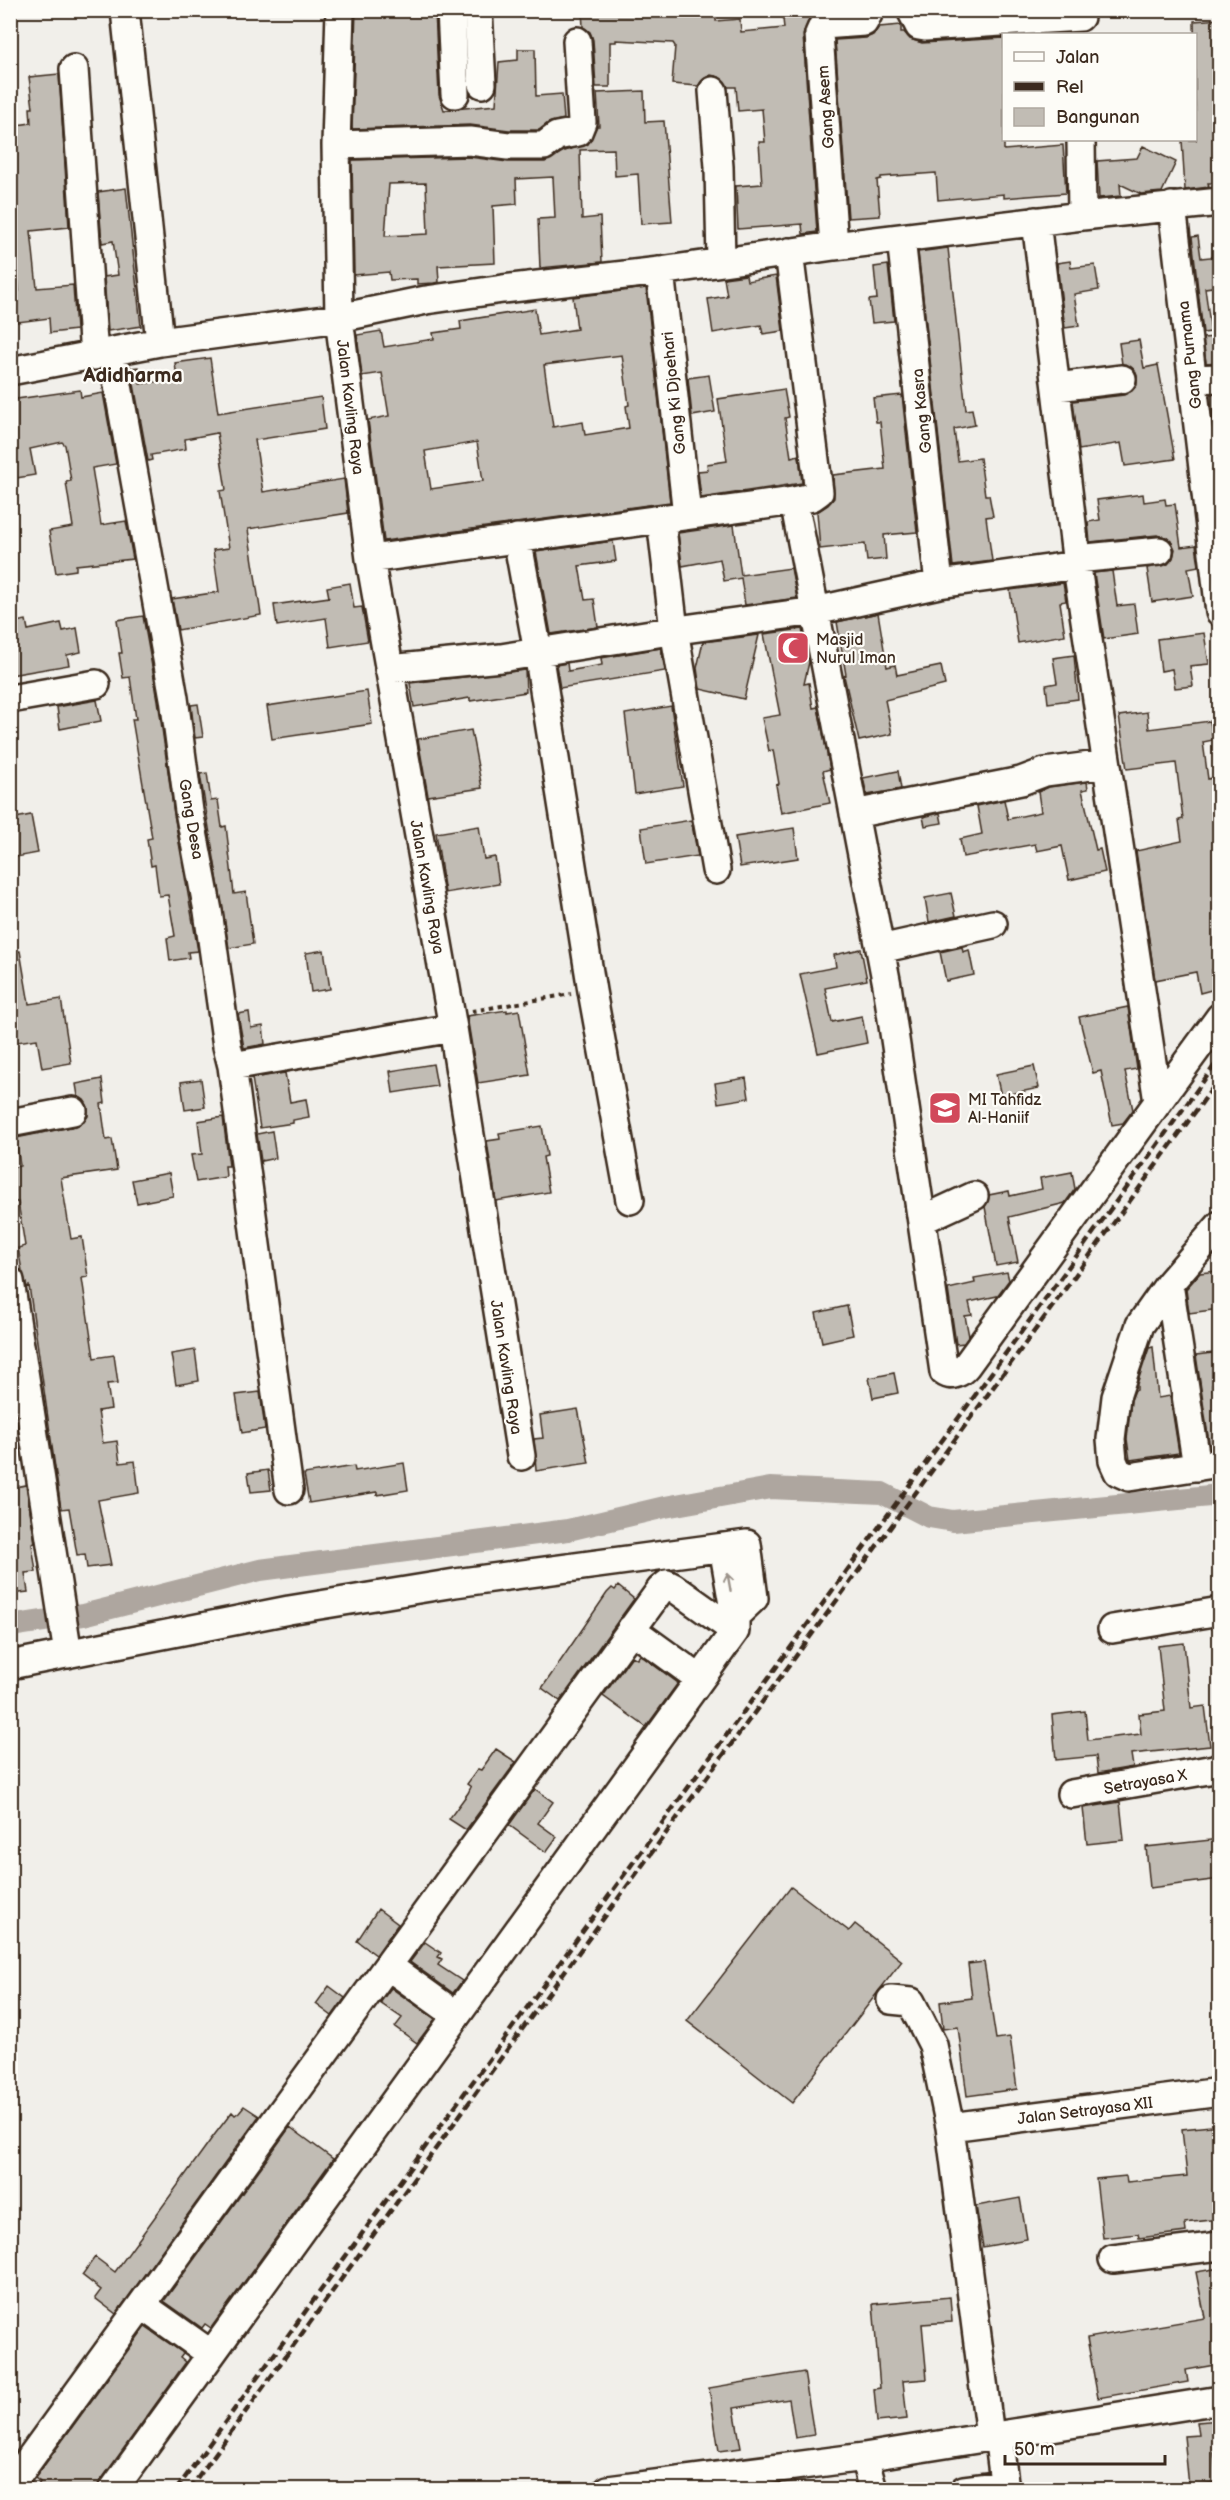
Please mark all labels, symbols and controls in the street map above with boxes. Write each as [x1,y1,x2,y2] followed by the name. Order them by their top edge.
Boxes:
[1002,33,1197,141] legend
[1056,47,1099,68] text: Jalan
[814,65,839,149] street label: Gang Asem
[1056,77,1084,98] text: Rel
[1056,107,1140,128] text: Bangunan
[1174,300,1207,410] street label: Gang Purnama
[659,330,690,455] street label: Gang Ki Djoehari
[332,339,367,476] street label: Jalan Kavling Raya
[82,364,183,388] district label: Adidharma
[909,367,936,454] street label: Gang Kasra
[775,630,811,666] mosque icon: Masjid Nurul Iman
[816,631,896,668] place label: Masjid Nurul Iman
[174,777,207,861] street label: Gang Desa
[405,819,448,956] street label: Jalan Kavling Raya
[927,1090,963,1126] school or university icon: MI Tahfidz Al-Haniif
[968,1091,1041,1128] place label: MI Tahfidz Al-Haniif
[485,1299,526,1436] street label: Jalan Kavling Raya
[723,1573,734,1592] one-way arrow
[1102,1766,1189,1799] street label: Setrayasa X
[1016,2094,1154,2129] street label: Jalan Setrayasa XII
[1005,2428,1166,2466] scale bar
[1014,2439,1055,2460] text: 50 m

